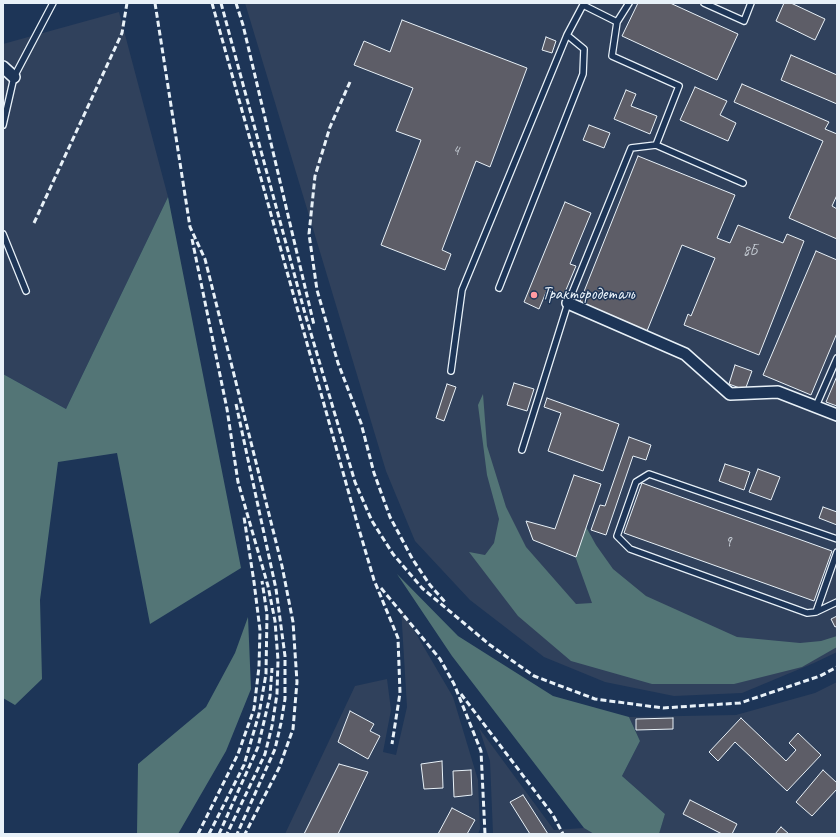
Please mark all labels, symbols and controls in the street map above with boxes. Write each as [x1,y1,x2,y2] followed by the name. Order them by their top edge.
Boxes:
[453,142,459,160] house number: 4
[743,242,757,260] house number: 8Б
[542,285,634,305] place label: Трактородеталь
[529,290,539,300] marker: Трактородеталь
[725,533,731,551] house number: 9

